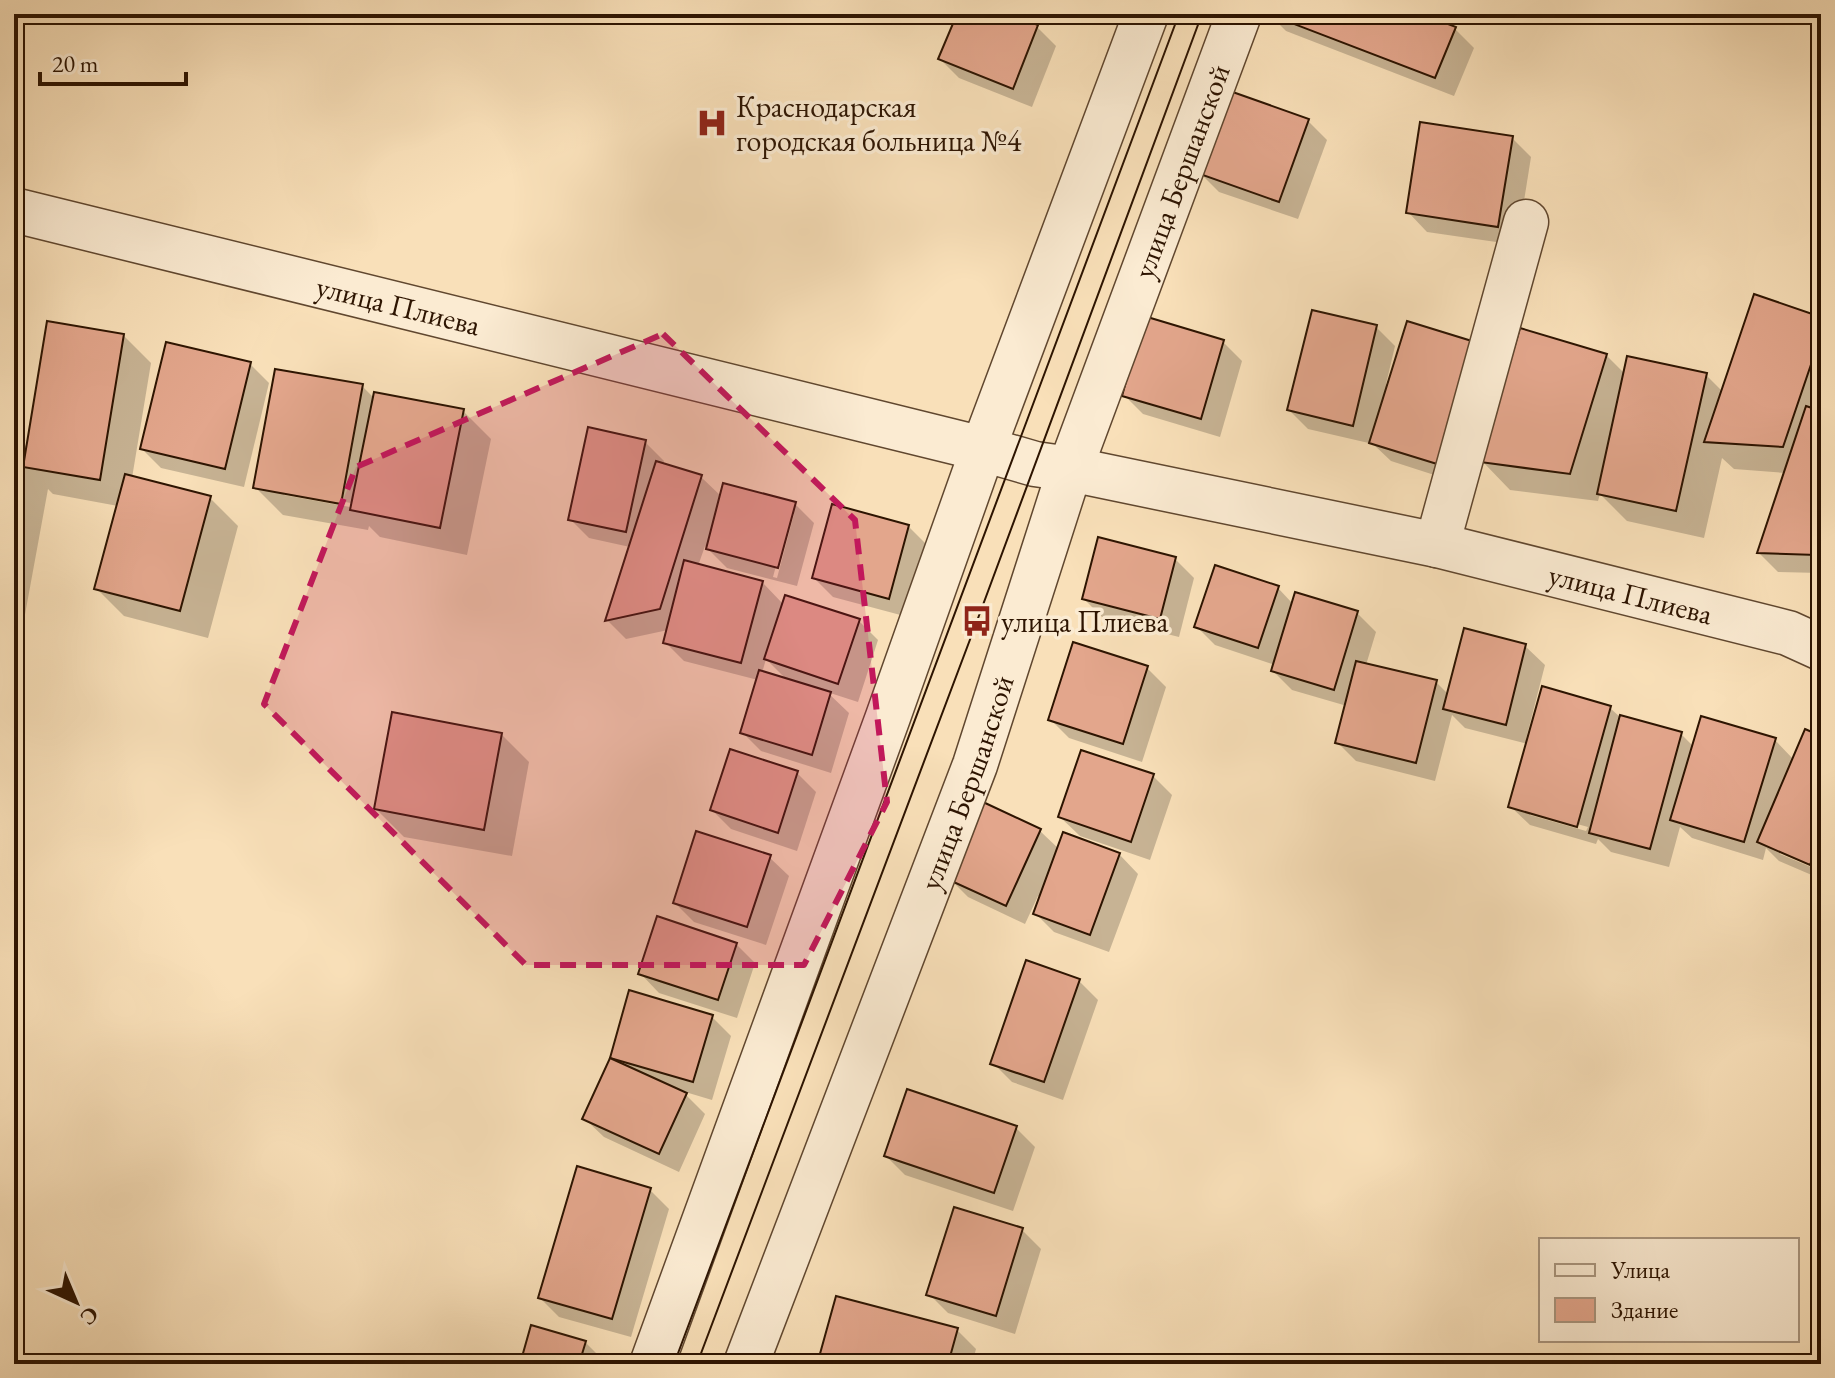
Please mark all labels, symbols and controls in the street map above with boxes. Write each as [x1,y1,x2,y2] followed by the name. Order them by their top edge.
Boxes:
[40,36,186,86] scale bar
[52,48,99,79] text: 20 m
[1123,58,1238,284] street label: улица Бершанской
[736,87,1022,160] place label: Краснодарская городская больница №4
[695,106,729,140] hospital icon: Краснодарская городская больница №4
[312,266,485,344] street label: улица Плиева
[1545,554,1717,633] street label: улица Плиева
[1001,602,1169,641] place label: улица Плиева
[960,604,994,638] bus stop icon: улица Плиева
[910,670,1022,895] street label: улица Бершанской
[1539,1238,1799,1342] legend
[1610,1254,1670,1285] text: Улица
[36,1262,116,1342] north arrow
[1611,1294,1678,1325] text: Здание
[74,1300,105,1332] text: С

